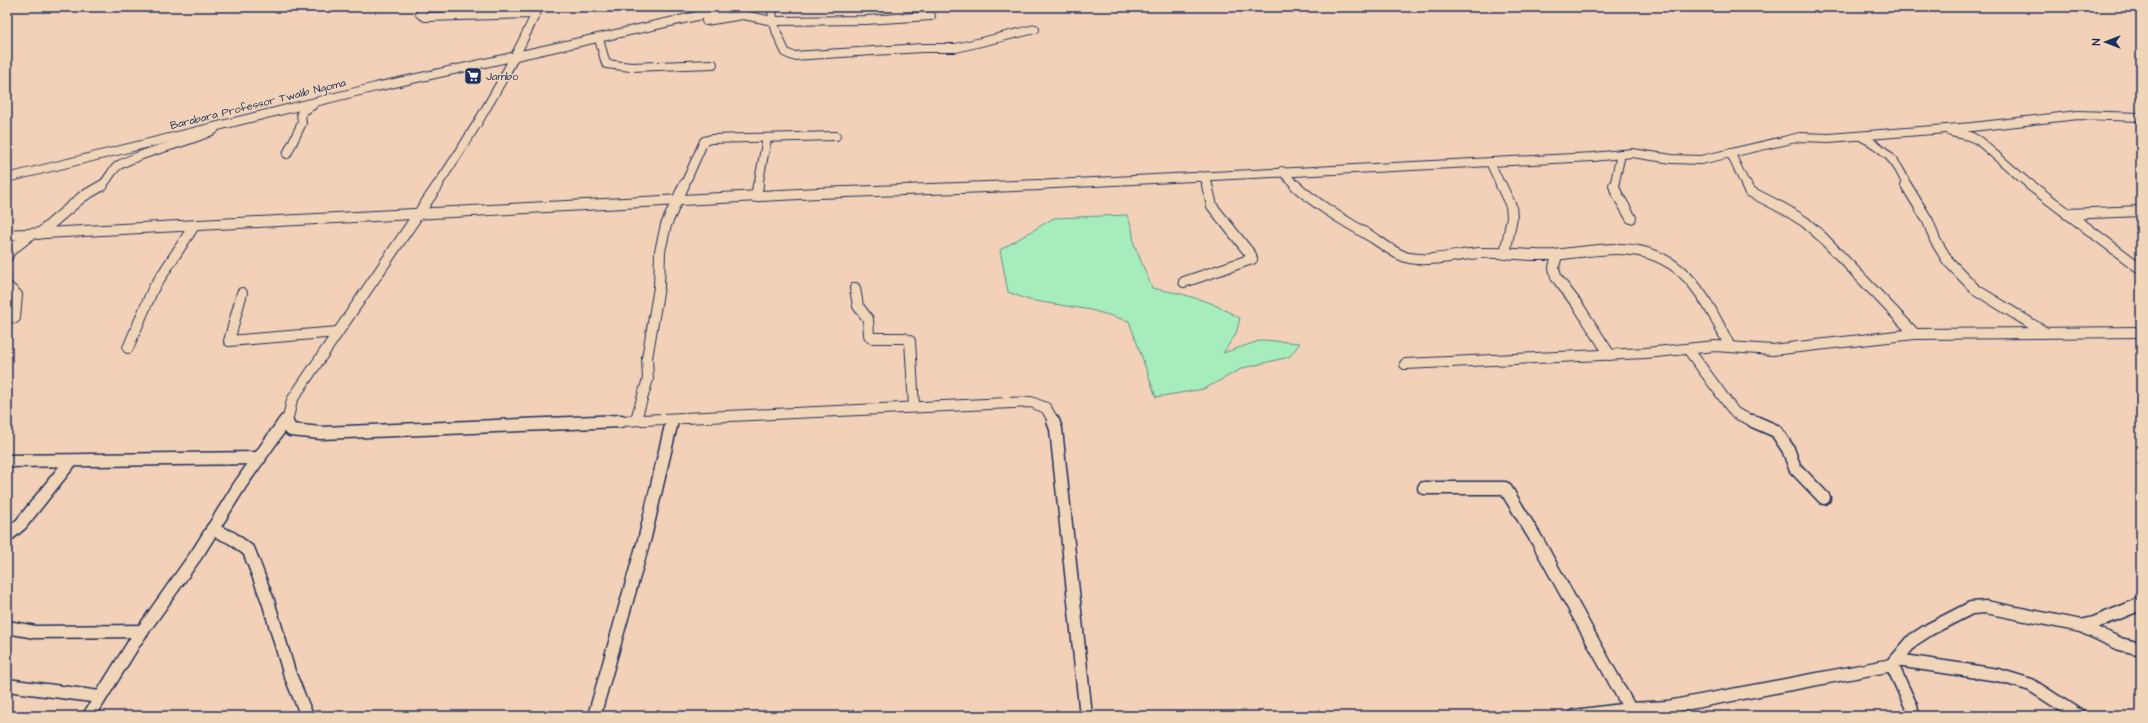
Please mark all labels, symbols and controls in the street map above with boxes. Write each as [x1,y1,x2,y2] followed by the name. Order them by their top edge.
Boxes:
[2086,22,2126,62] north arrow
[2089,38,2104,45] text: N
[463,66,483,86] supermarket icon: Jambo
[486,69,519,84] place label: Jambo
[169,75,348,134] street label: Barabara Professor Twalib Ngoma

